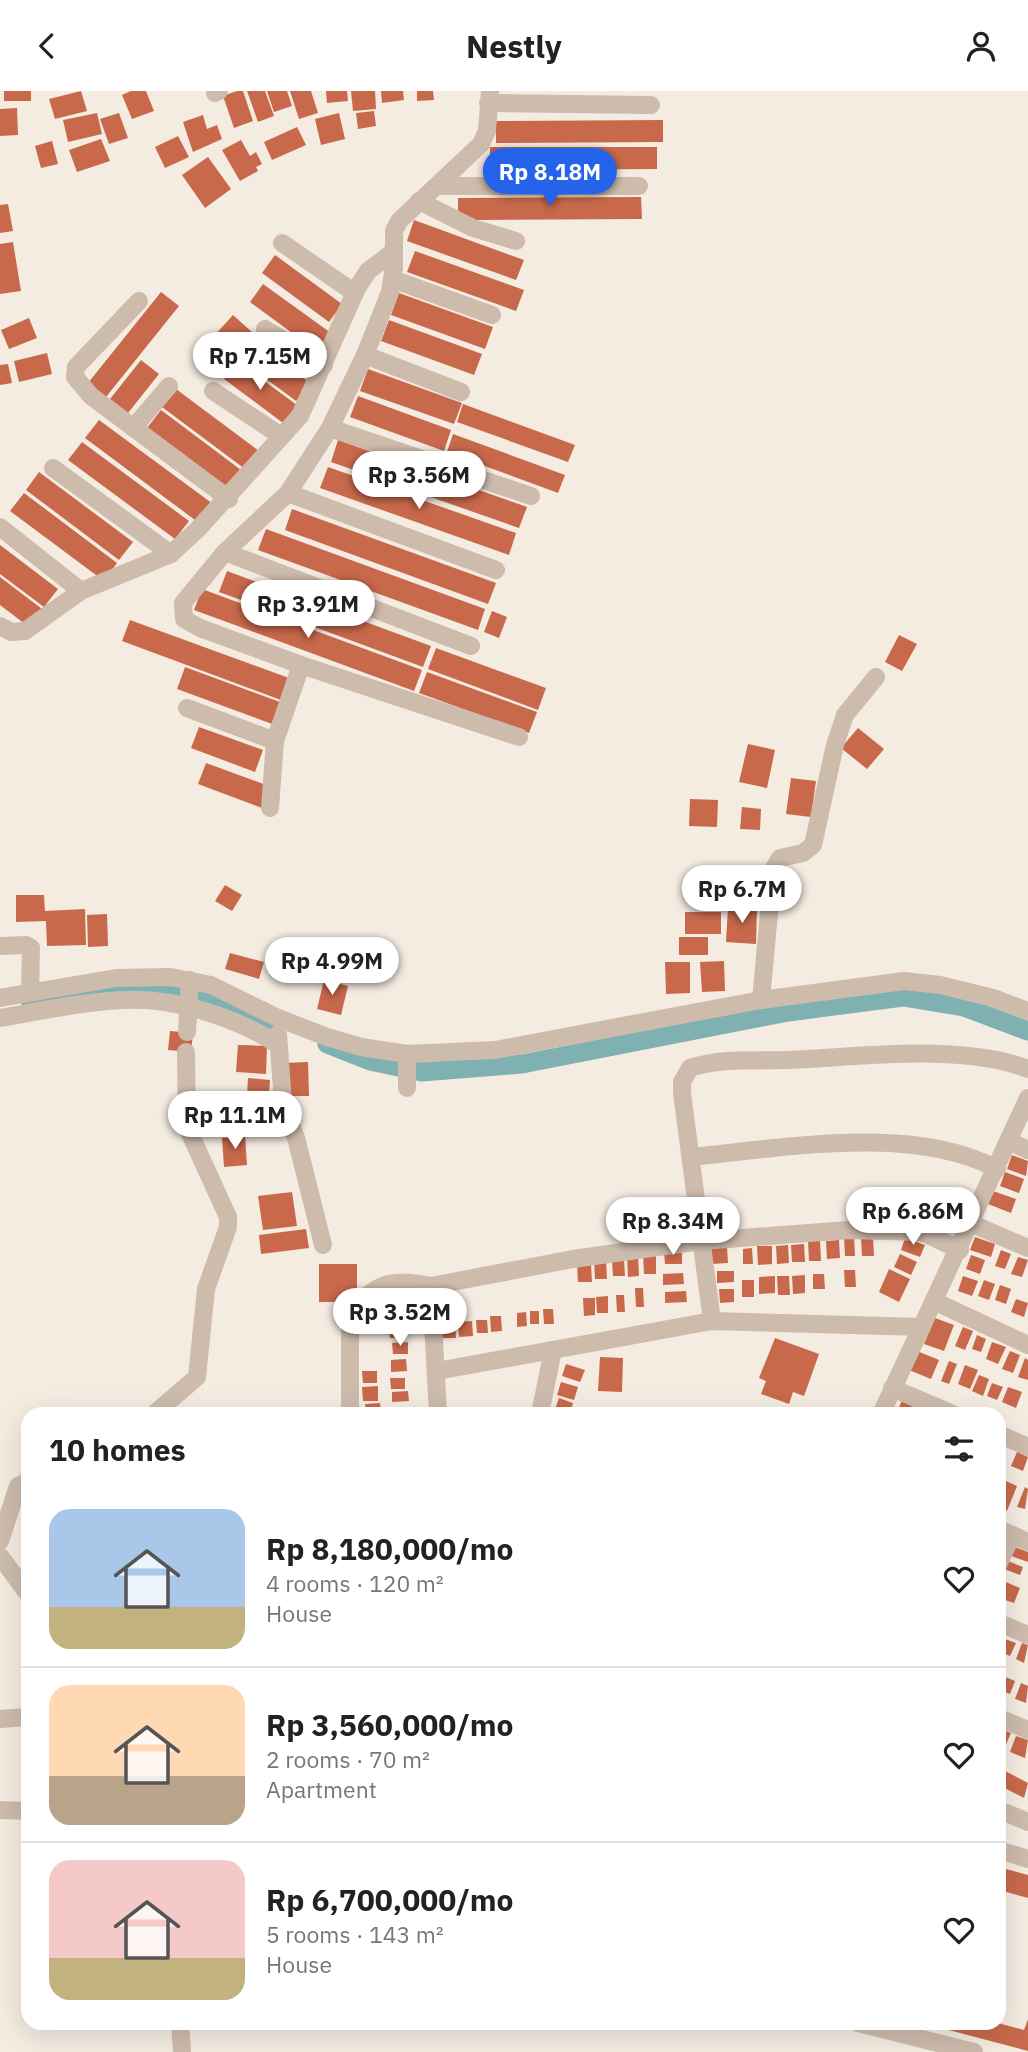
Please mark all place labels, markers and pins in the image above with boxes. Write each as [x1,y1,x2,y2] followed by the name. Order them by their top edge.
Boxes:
[478,149,622,208] pin: Rp 8.18M
[188,333,332,392] pin: Rp 7.15M
[347,451,491,511] pin: Rp 3.56M
[236,581,380,640] pin: Rp 3.91M
[677,865,807,925] pin: Rp 6.7M
[260,937,404,997] pin: Rp 4.99M
[163,1091,307,1151] pin: Rp 11.1M
[841,1187,985,1247] pin: Rp 6.86M
[601,1197,745,1257] pin: Rp 8.34M
[328,1289,472,1348] pin: Rp 3.52M

